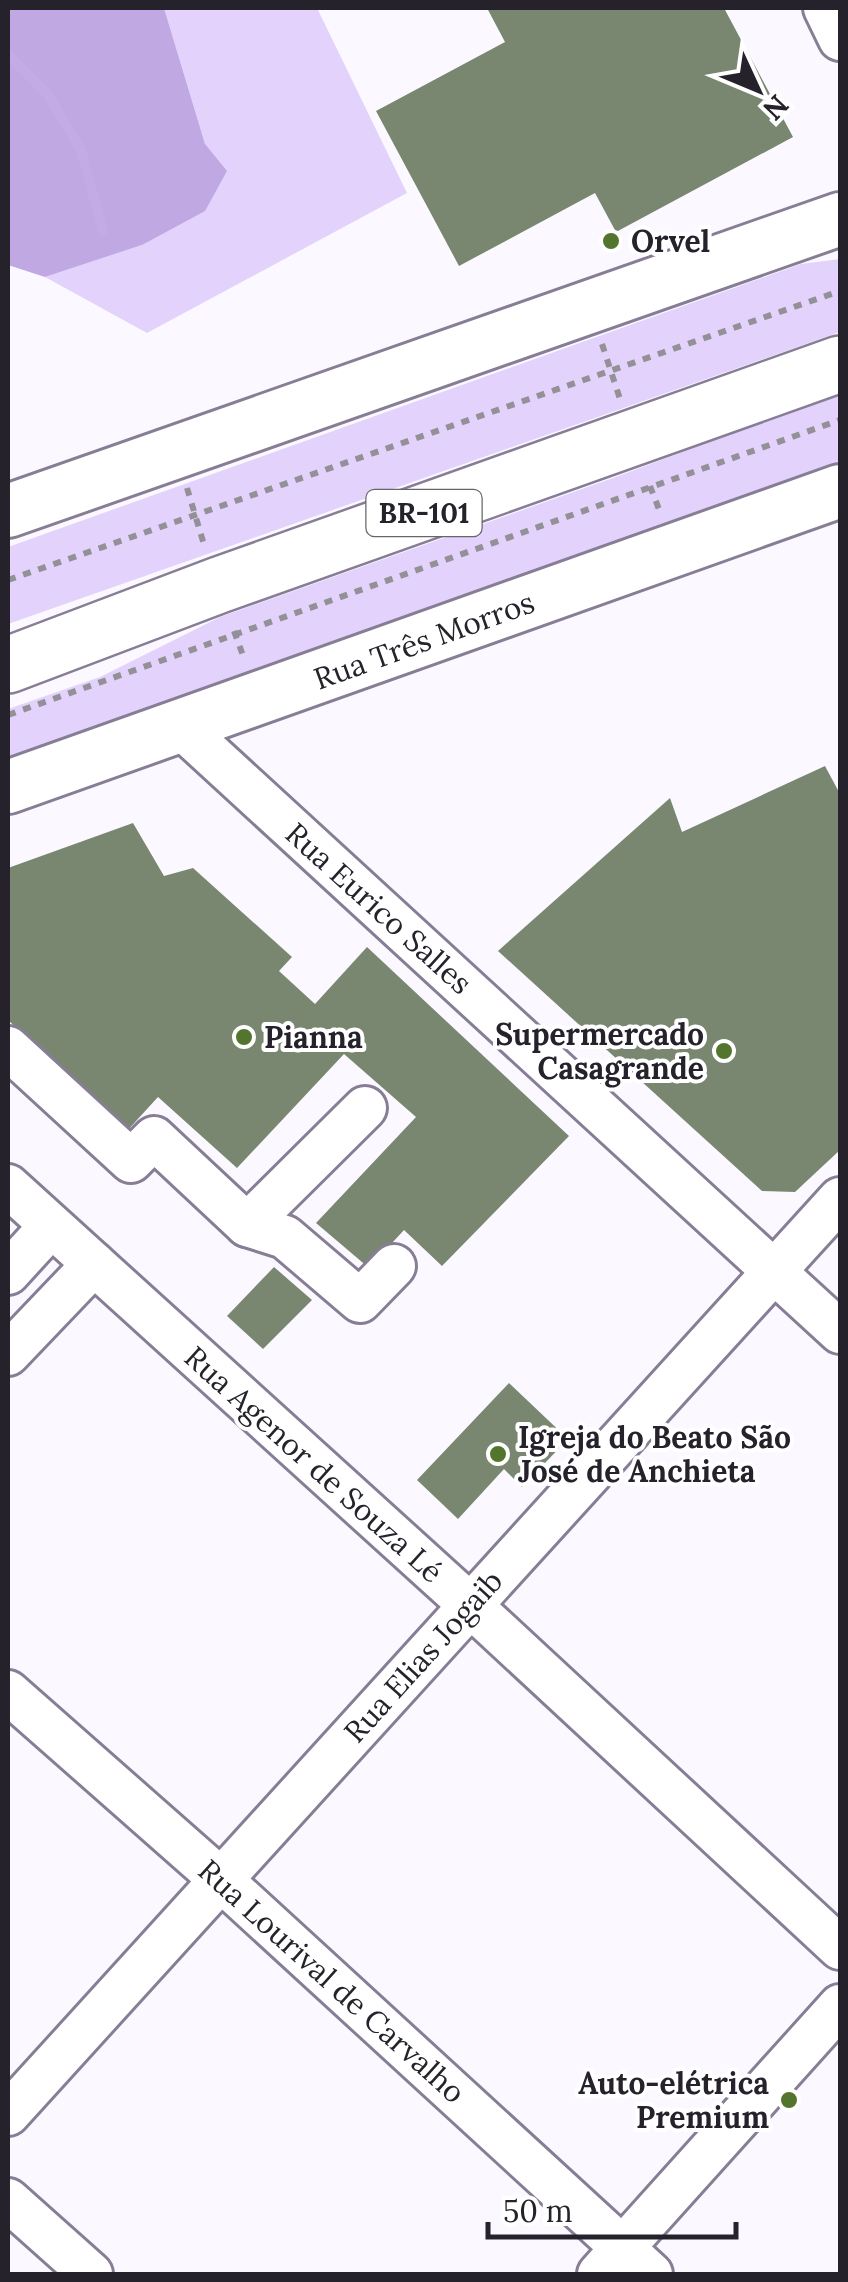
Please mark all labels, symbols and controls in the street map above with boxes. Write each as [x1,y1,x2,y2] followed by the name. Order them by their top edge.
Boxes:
[708,40,808,140] north arrow
[756,87,796,128] text: N
[631,222,710,260] place label: Orvel
[600,230,622,252] marker: Orvel
[366,490,482,536] road number: BR-101
[309,583,539,697] street label: Rua Três Morros
[278,814,480,1002] street label: Rua Eurico Salles
[495,1015,704,1088] place label: Supermercado Casagrande
[264,1018,363,1056] place label: Pianna
[233,1026,255,1048] marker: Pianna
[713,1040,735,1062] marker: Supermercado Casagrande
[176,1338,451,1591] street label: Rua Agenor de Souza Lé
[518,1418,791,1490] place label: Igreja do Beato São José de Anchieta
[487,1443,509,1465] marker: Igreja do Beato São José de Anchieta
[336,1562,511,1751] street label: Rua Elias Jogaib
[191,1851,473,2111] street label: Rua Lourival de Carvalho
[578,2064,769,2136] place label: Auto-elétrica Premium
[778,2089,800,2111] marker: Auto-elétrica Premium
[488,2177,736,2239] scale bar
[503,2192,573,2230] text: 50 m

